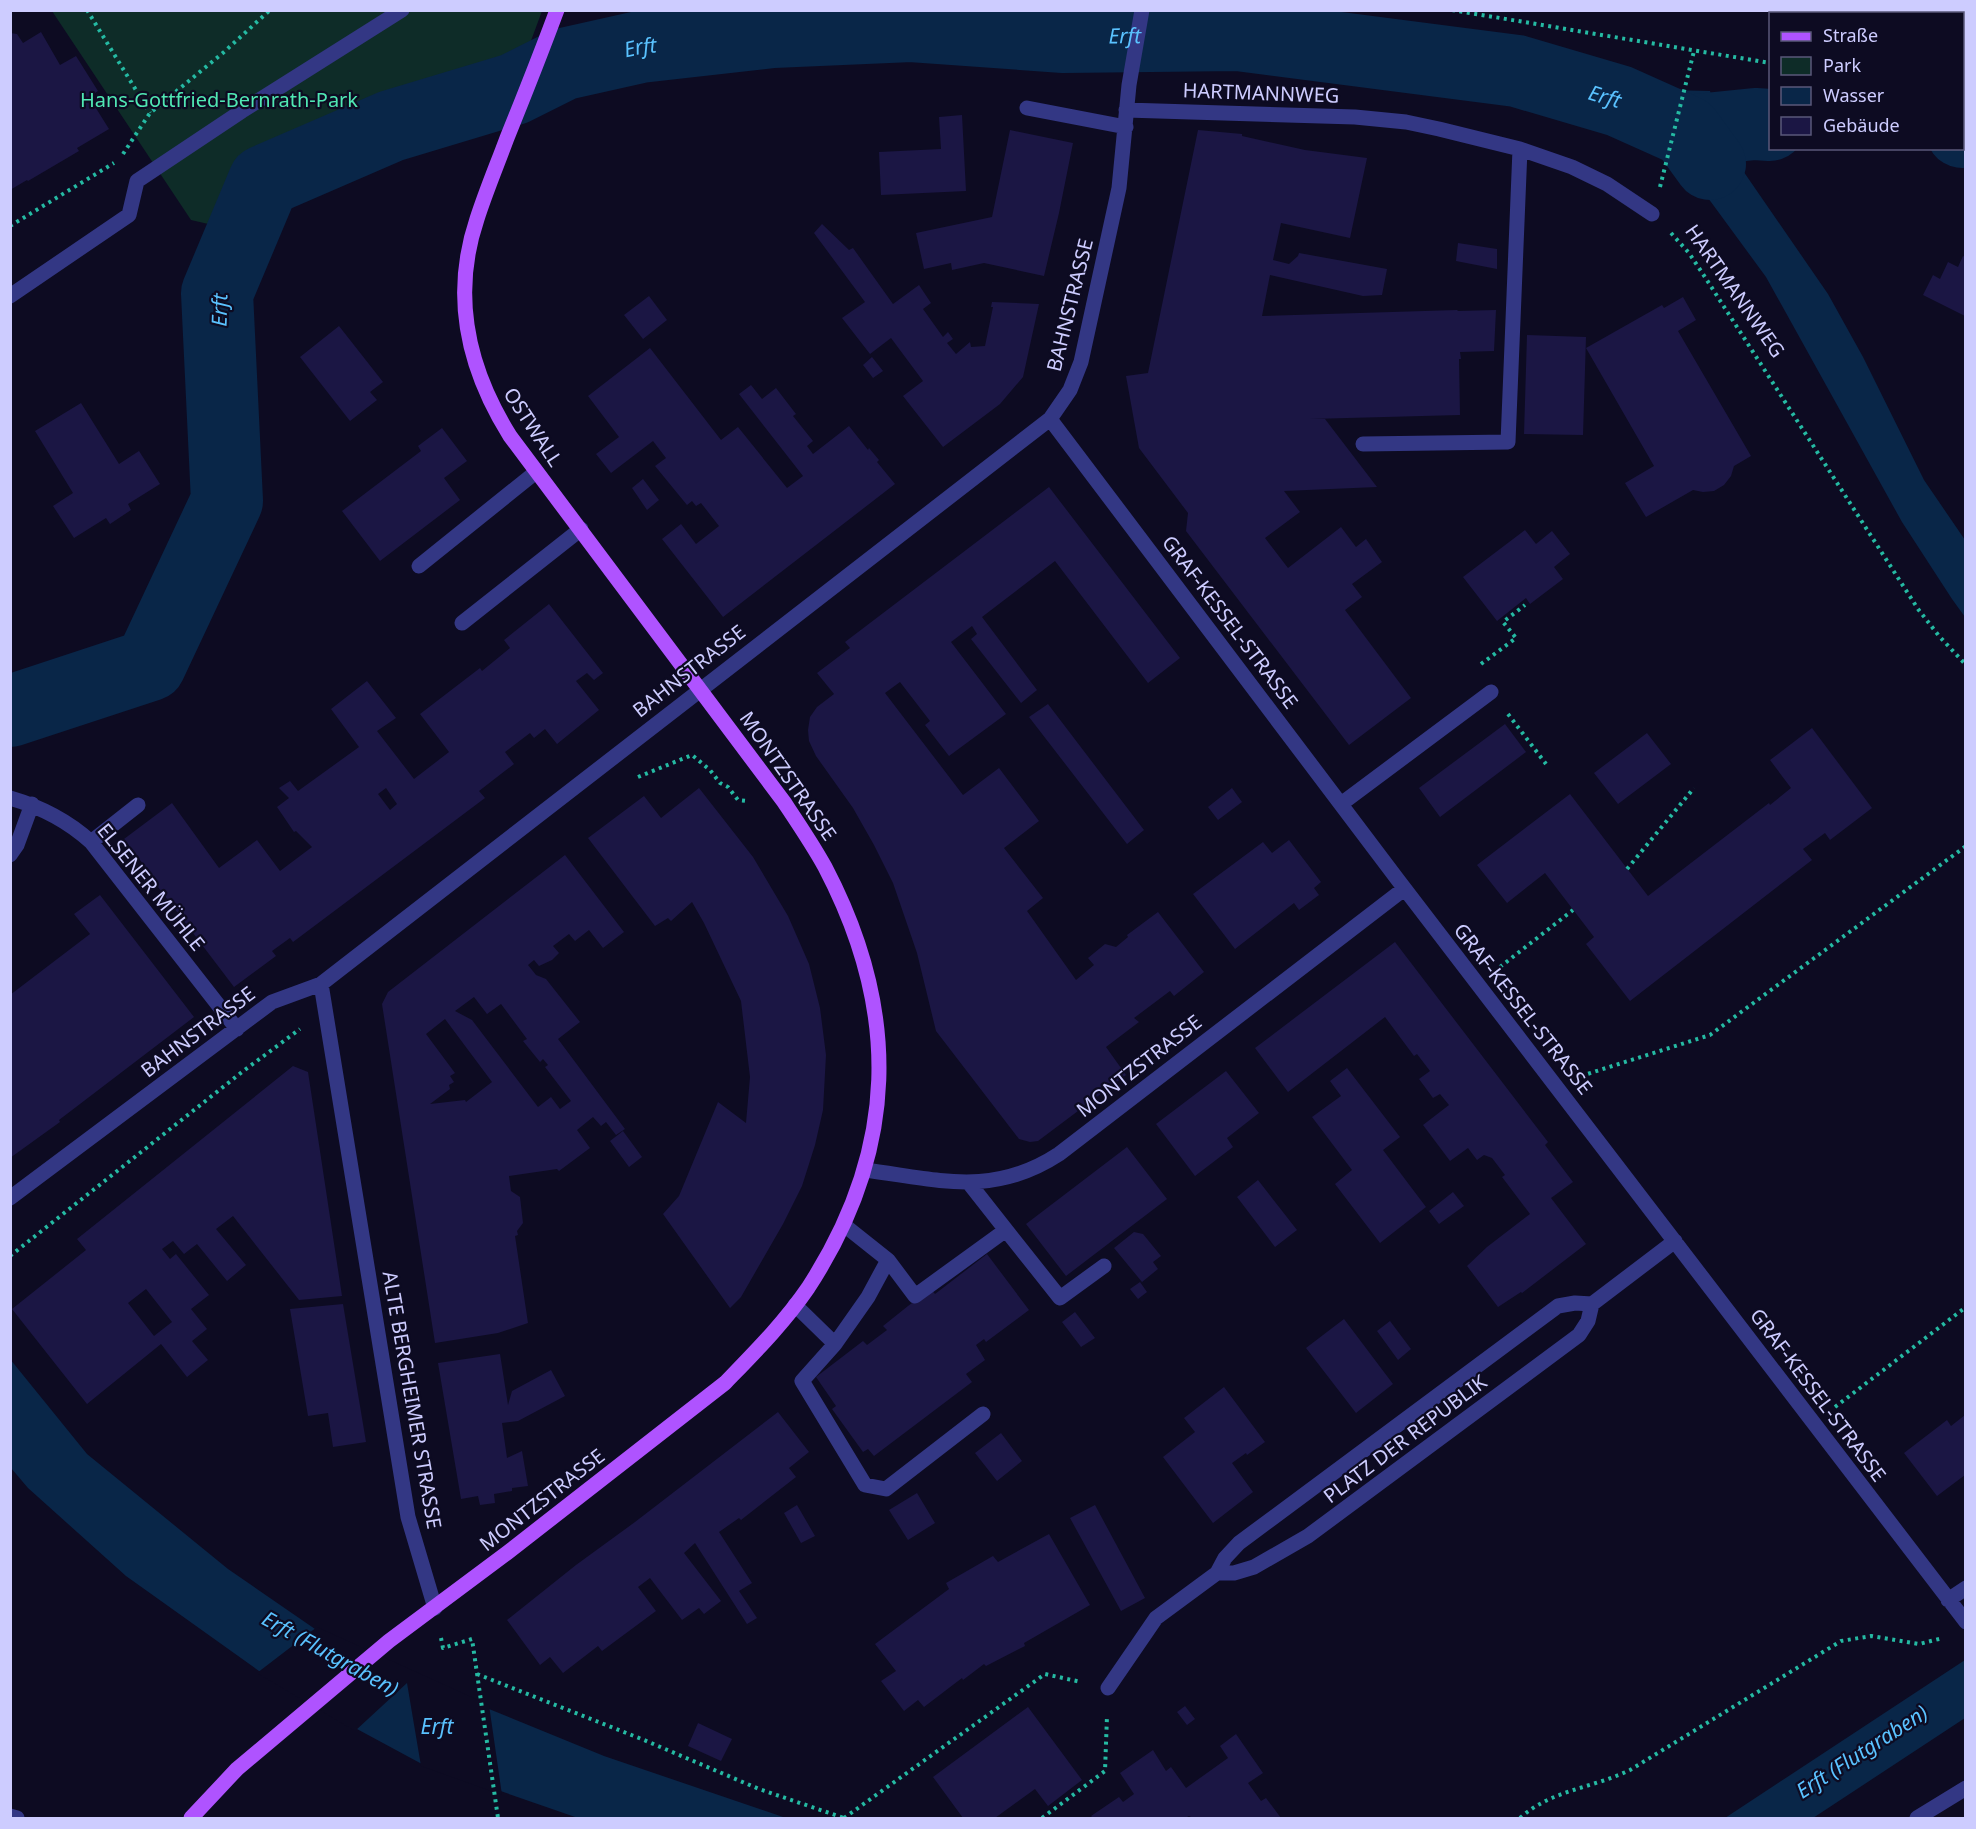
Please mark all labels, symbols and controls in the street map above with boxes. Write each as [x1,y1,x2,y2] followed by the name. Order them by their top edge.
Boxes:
[1769,12,1964,150] legend
[1108,21,1142,49] water label: Erft
[1823,23,1878,47] text: Straße
[621,30,659,63] water label: Erft
[1823,53,1861,77] text: Park
[1182,76,1340,109] street label: HARTMANNWEG
[1585,78,1626,114] water label: Erft
[1823,83,1885,107] text: Wasser
[80,86,358,113] park label: Hans-Gottfried-Bernrath-Park
[1823,113,1900,137] text: Gebäude
[1679,219,1791,363] street label: HARTMANNWEG
[1040,236,1099,374] street label: BAHNSTRASSE
[204,292,234,327] water label: Erft
[498,382,569,472] street label: OSTWALL
[1156,530,1305,714] street label: GRAF-KESSEL-STRASSE
[627,618,751,723] street label: BAHNSTRASSE
[734,706,843,846] street label: MONTZSTRASSE
[92,817,211,956] street label: ELSENER MÜHLE
[1448,917,1599,1100] street label: GRAF-KESSEL-STRASSE
[135,980,260,1083] street label: BAHNSTRASSE
[1071,1008,1207,1123] street label: MONTZSTRASSE
[376,1269,448,1531] street label: ALTE BERGHEIMER STRASSE
[1744,1303,1893,1487] street label: GRAF-KESSEL-STRASSE
[1318,1368,1492,1509] street label: PLATZ DER REPUBLIK
[474,1442,610,1557] street label: MONTZSTRASSE
[257,1604,404,1702] water label: Erft (Flutgraben)
[1790,1698,1933,1804] water label: Erft (Flutgraben)
[421,1712,454,1740] water label: Erft

